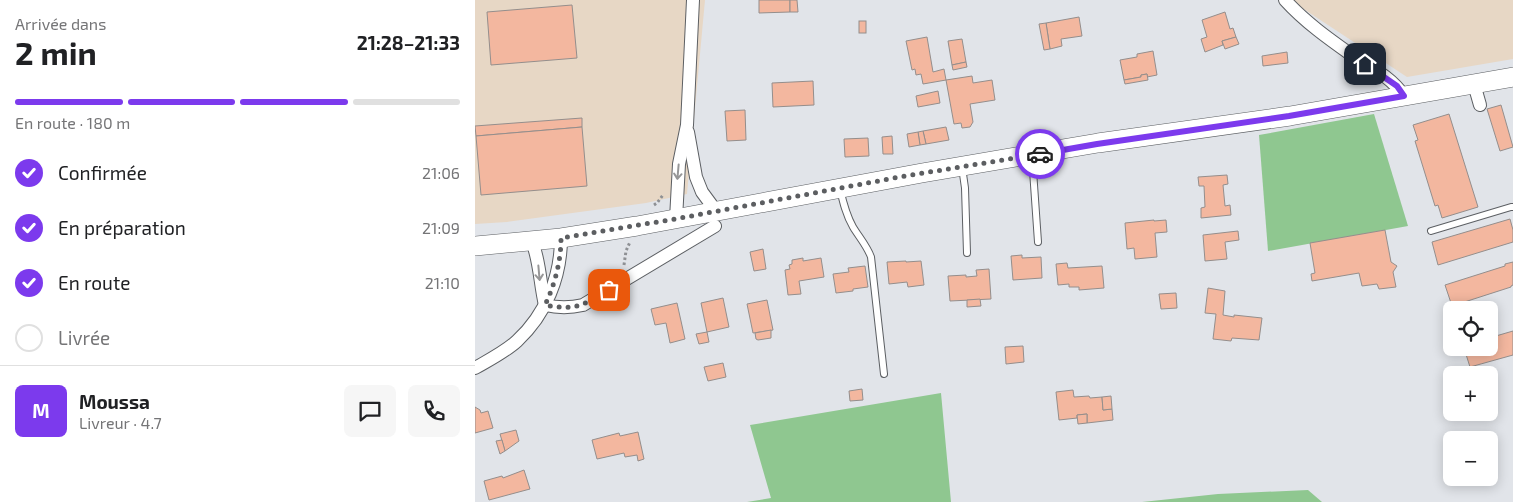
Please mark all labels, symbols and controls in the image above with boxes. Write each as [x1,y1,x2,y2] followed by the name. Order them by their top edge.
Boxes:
[15,14,106,33] text: Arrivée dans
[357,31,460,54] text: 21:28–21:33
[15,33,97,71] text: 2 min
[1344,43,1386,85] pin
[1351,50,1379,78] icon: home
[15,113,130,132] text: En route · 180 m
[1015,129,1065,179] courier
[1026,140,1054,168] icon: car
[15,159,43,187] icon: check
[58,161,147,184] text: Confirmée
[422,163,460,182] text: 21:06
[674,163,683,179] one-way arrow
[15,214,43,242] icon: check
[58,216,186,239] text: En préparation
[422,218,460,237] text: 21:09
[535,265,544,281] one-way arrow
[15,269,43,297] icon: check
[588,269,630,311] pin
[58,271,130,294] text: En route
[425,273,460,292] text: 21:10
[595,276,623,304] icon: bag
[1443,301,1498,486] map controls
[1443,301,1498,356] button: locate
[58,326,110,349] text: Livrée
[1443,366,1498,421] button: +
[344,385,396,437] button: chat
[408,385,460,437] button: phone
[79,390,150,413] text: Moussa
[32,399,50,422] text: M
[79,413,162,432] text: Livreur · 4.7
[1443,431,1498,486] button: −

